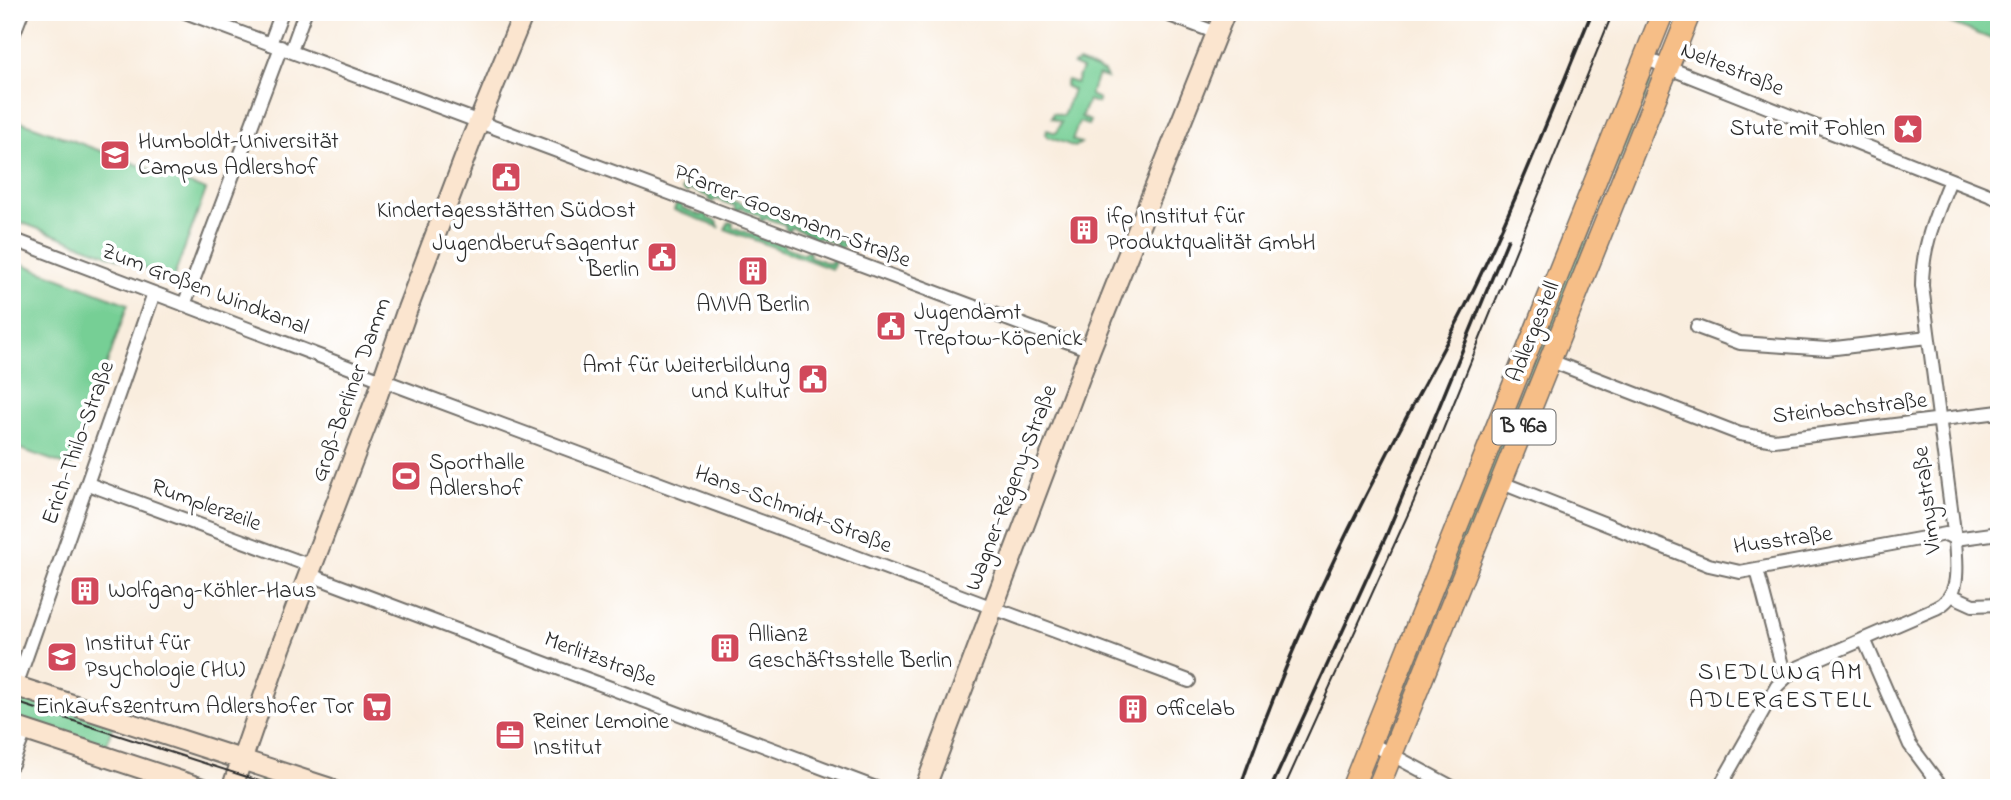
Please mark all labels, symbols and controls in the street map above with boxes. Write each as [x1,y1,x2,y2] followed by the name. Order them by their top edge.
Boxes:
[1675,34,1789,106] street label: Neltestraße
[1891,112,1925,146] place icon: Stute mit Fohlen
[1730,113,1885,146] place label: Stute mit Fohlen
[138,126,339,185] place label: Humboldt-Universität Campus Adlershof
[98,138,132,172] school or university icon: Humboldt-Universität Campus Adlershof
[669,157,916,278] street label: Pfarrer-Goosmann-Straße
[489,160,523,194] public building icon: Kindertagesstätten SüdOst
[377,195,636,229] place label: Kindertagesstätten SüdOst
[1107,201,1316,260] place label: ifp Institut für Produktqualität GmbH
[1067,213,1101,247] building icon: ifp Institut für Produktqualität GmbH
[432,228,640,287] place label: Jugendberufsagentur Berlin
[97,235,313,345] street label: Zum Großen Windkanal
[645,240,679,274] public building icon: Jugendberufsagentur Berlin
[736,254,770,288] building icon: AVIVA Berlin
[1499,276,1570,388] street label: Adlergestell
[696,289,810,322] place label: AVIVA Berlin
[303,293,401,487] street label: Groß-Berliner Damm
[914,297,1083,356] place label: Jugendamt Treptow-Köpenick
[874,309,908,343] public building icon: Jugendamt Treptow-Köpenick
[583,350,791,409] place label: Amt für Weiterbildung und Kultur
[34,356,124,529] street label: Erich-Thilo-Straße
[796,362,830,396] public building icon: Amt für Weiterbildung und Kultur
[957,379,1069,597] street label: Wagner-Régeny-Straße
[1771,384,1930,434] street label: Steinbachstraße
[1492,410,1556,444] road number: B 96a
[1905,443,1953,557] street label: Vimystraße
[429,447,525,506] place label: Sporthalle Adlershof
[690,457,897,563] street label: Hans-Schmidt-Straße
[389,459,423,493] sports icon: Sporthalle Adlershof
[146,471,266,541] street label: Rumplerzeile
[1731,518,1835,564] street label: Husstraße
[68,574,102,608] building icon: Wolfgang-Köhler-Haus
[108,575,317,609] place label: Wolfgang-Köhler-Haus
[748,619,952,678] place label: Allianz Geschäftsstelle Berlin
[539,623,662,697] street label: Merlitzstraße
[85,628,246,689] place label: Institut für Psychologie (HU)
[708,631,742,665] building icon: Allianz Geschäftsstelle Berlin
[45,640,79,674] school or university icon: Institut für Psychologie (HU)
[1689,656,1873,719] district label: SIEDLUNG AM ADLERGESTELL
[360,690,394,724] supermarket icon: Einkaufszentrum Adlershofer Tor
[36,691,355,724] place label: Einkaufszentrum Adlershofer Tor
[1116,692,1150,726] building icon: officelab
[1156,693,1235,726] place label: officelab
[533,706,670,765] place label: Reiner Lemoine Institut
[493,718,527,752] office icon: Reiner Lemoine Institut

